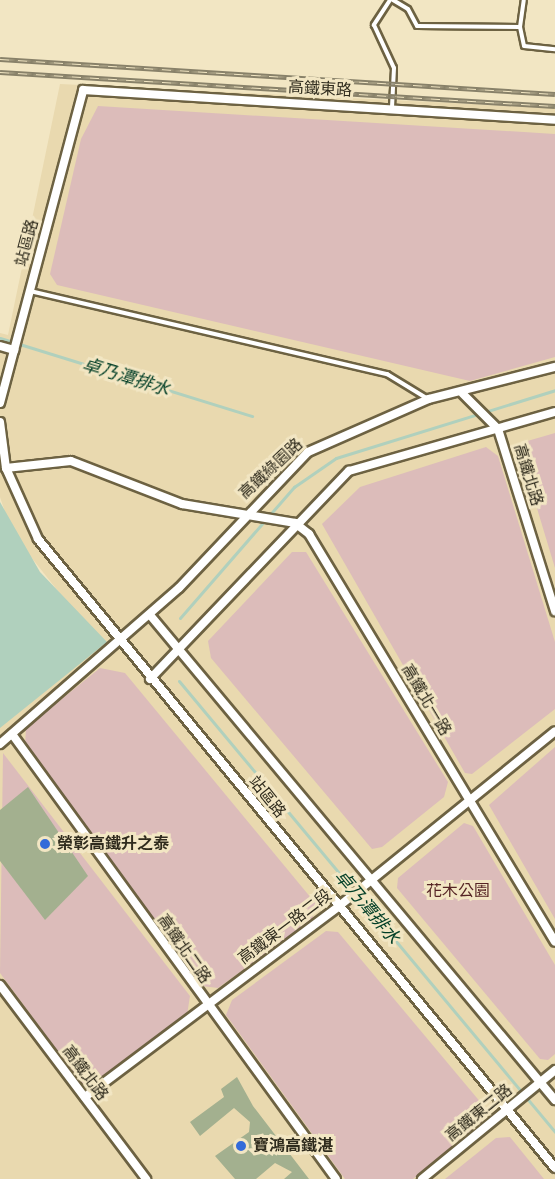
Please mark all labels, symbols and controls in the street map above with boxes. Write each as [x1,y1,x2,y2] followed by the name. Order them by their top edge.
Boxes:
[288,78,352,100] street label: 高鐵東路
[12,217,42,269] street label: 站區路
[80,354,172,400] water label: 卓乃潭排水
[235,435,307,503] street label: 高鐵綠園路
[509,442,547,508] street label: 高鐵北路
[397,661,455,739] street label: 高鐵北一路
[244,772,290,822] street label: 站區路
[57,834,169,854] place label: 榮彰高鐵升之泰
[38,837,52,851] marker: 榮彰高鐵升之泰
[330,866,404,948] water label: 卓乃潭排水
[426,881,490,901] park label: 花木公園
[234,886,336,968] street label: 高鐵東一路二段
[153,911,215,987] street label: 高鐵北二路
[58,1042,112,1104] street label: 高鐵北路
[442,1080,516,1146] street label: 高鐵東二路
[253,1136,333,1156] place label: 寶鴻高鐵湛
[234,1139,248,1153] marker: 寶鴻高鐵湛

